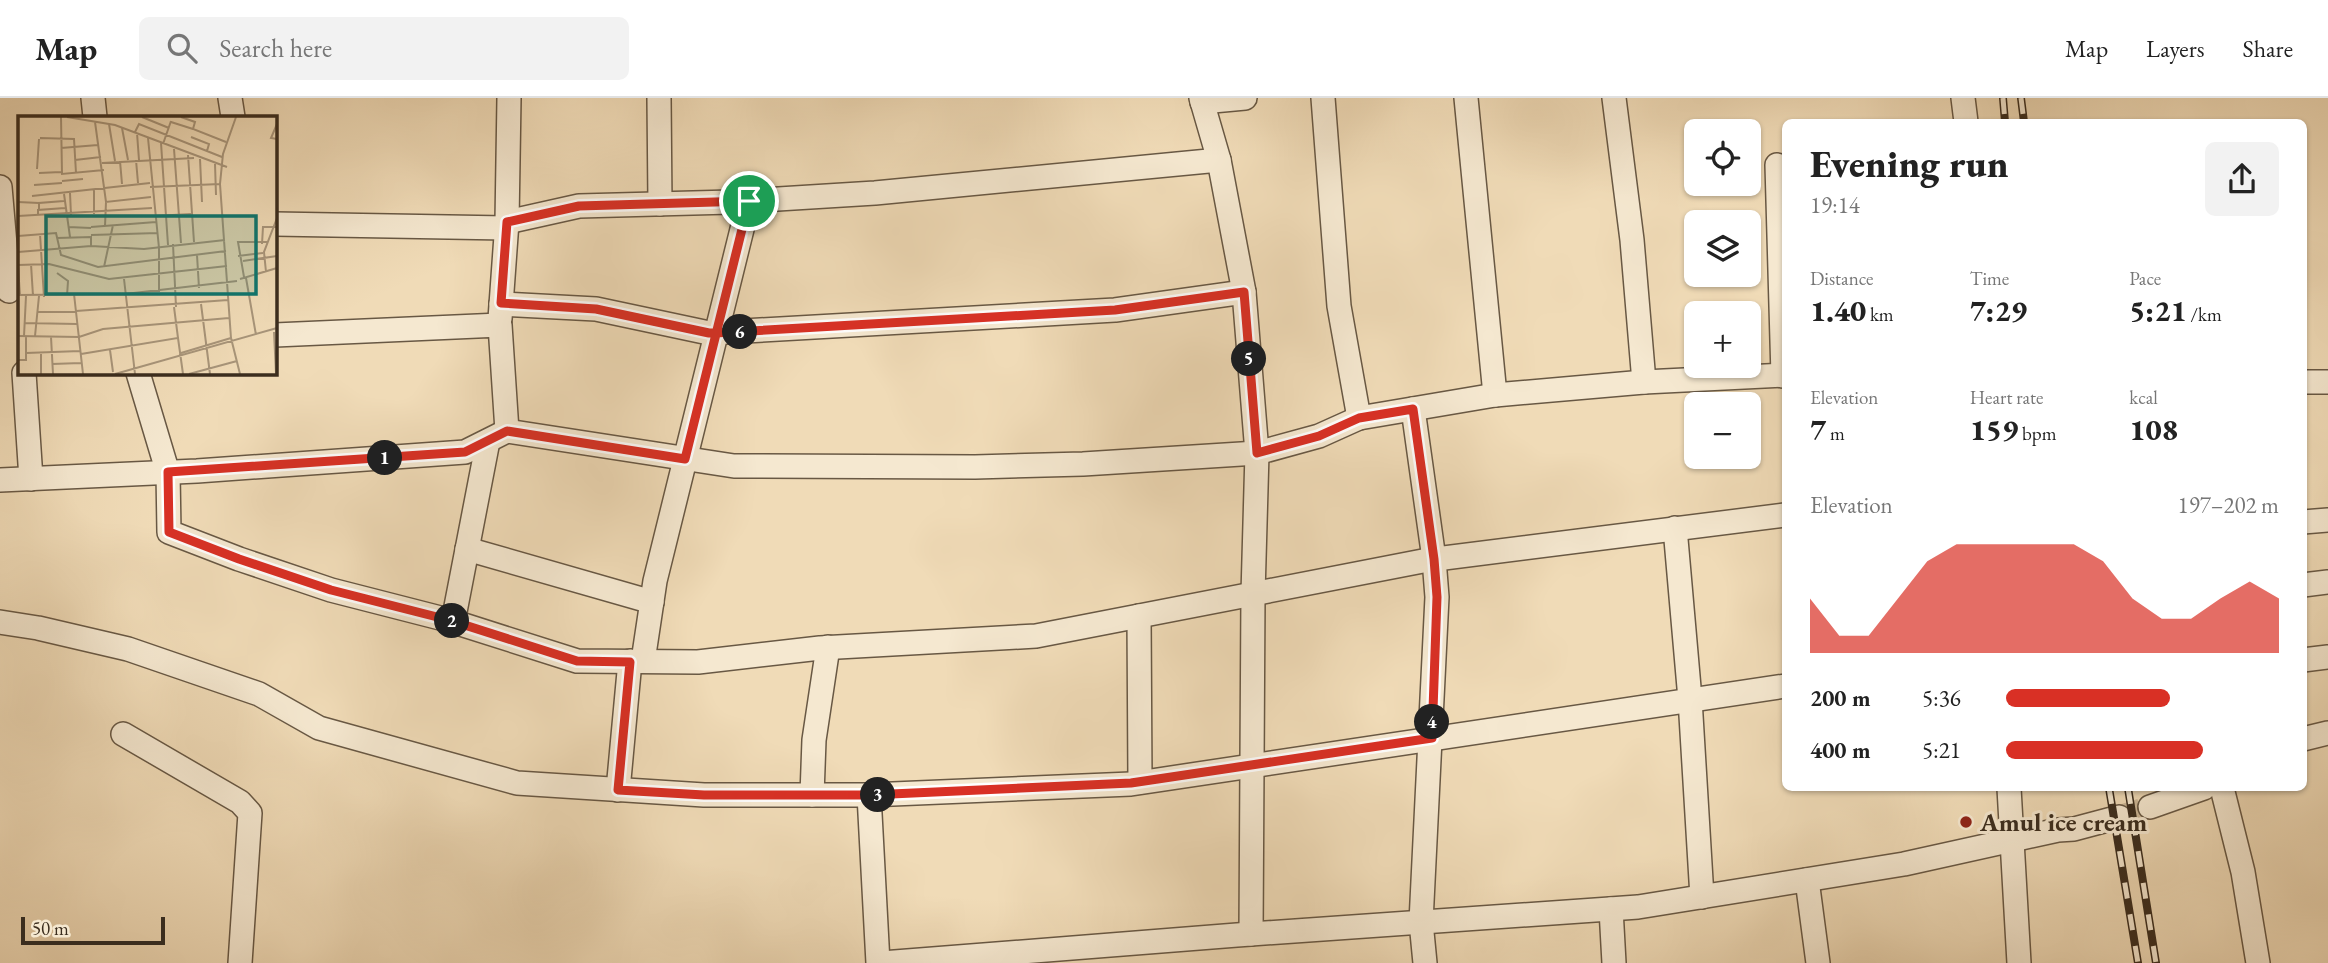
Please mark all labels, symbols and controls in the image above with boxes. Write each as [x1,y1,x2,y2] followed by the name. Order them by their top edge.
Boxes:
[139,17,629,80] search box
[35,27,97,70] text: Map
[163,29,201,67] icon: search
[219,31,332,65] text: Search here
[2065,33,2108,64] text: Map
[2146,33,2205,64] text: Layers
[2243,33,2293,64] text: Share
[18,116,276,374] inset map
[1684,119,1761,469] map controls
[1684,119,1761,196] button: locate
[1810,139,2008,188] text: Evening run
[2205,142,2279,216] button: share
[719,171,779,231] pin
[730,182,768,220] icon: arrive
[1810,190,1860,220] text: 19:14
[1684,210,1761,287] button: layers
[1810,266,1873,291] text: Distance
[1970,266,2009,291] text: Time
[2129,266,2161,291] text: Pace
[1810,291,1866,330] text: 1.40
[1970,291,2027,330] text: 7:29
[2129,291,2187,330] text: 5:21
[1684,301,1761,378] button: +
[1866,302,1894,327] text: km
[2187,302,2222,327] text: /km
[722,314,758,350] pin: 6
[734,319,745,344] text: 6
[1232,342,1266,376] pin: 5
[1243,346,1254,371] text: 5
[1810,385,1878,410] text: Elevation
[1970,385,2043,410] text: Heart rate
[2129,385,2158,410] text: kcal
[1684,392,1761,469] button: −
[1810,410,1826,449] text: 7
[1970,410,2018,449] text: 159
[2129,410,2178,449] text: 108
[1826,421,1845,446] text: m
[2018,421,2057,446] text: bpm
[368,440,402,476] pin: 1
[379,445,390,470] text: 1
[1810,490,1893,520] text: Elevation
[2178,490,2279,520] text: 197–202 m
[434,603,470,638] pin: 2
[446,608,457,633] text: 2
[1810,683,1871,713] text: 200 m
[1922,683,1961,713] text: 5:36
[1414,704,1450,740] pin: 4
[1426,709,1437,734] text: 4
[1810,735,1871,765] text: 400 m
[1922,735,1961,765] text: 5:21
[860,778,896,812] pin: 3
[872,782,883,807] text: 3
[1979,805,2147,839] place label: Amul ice cream
[1958,814,1974,830] marker: Amul ice cream
[21,914,164,946] scale bar
[32,916,69,941] text: 50 m

